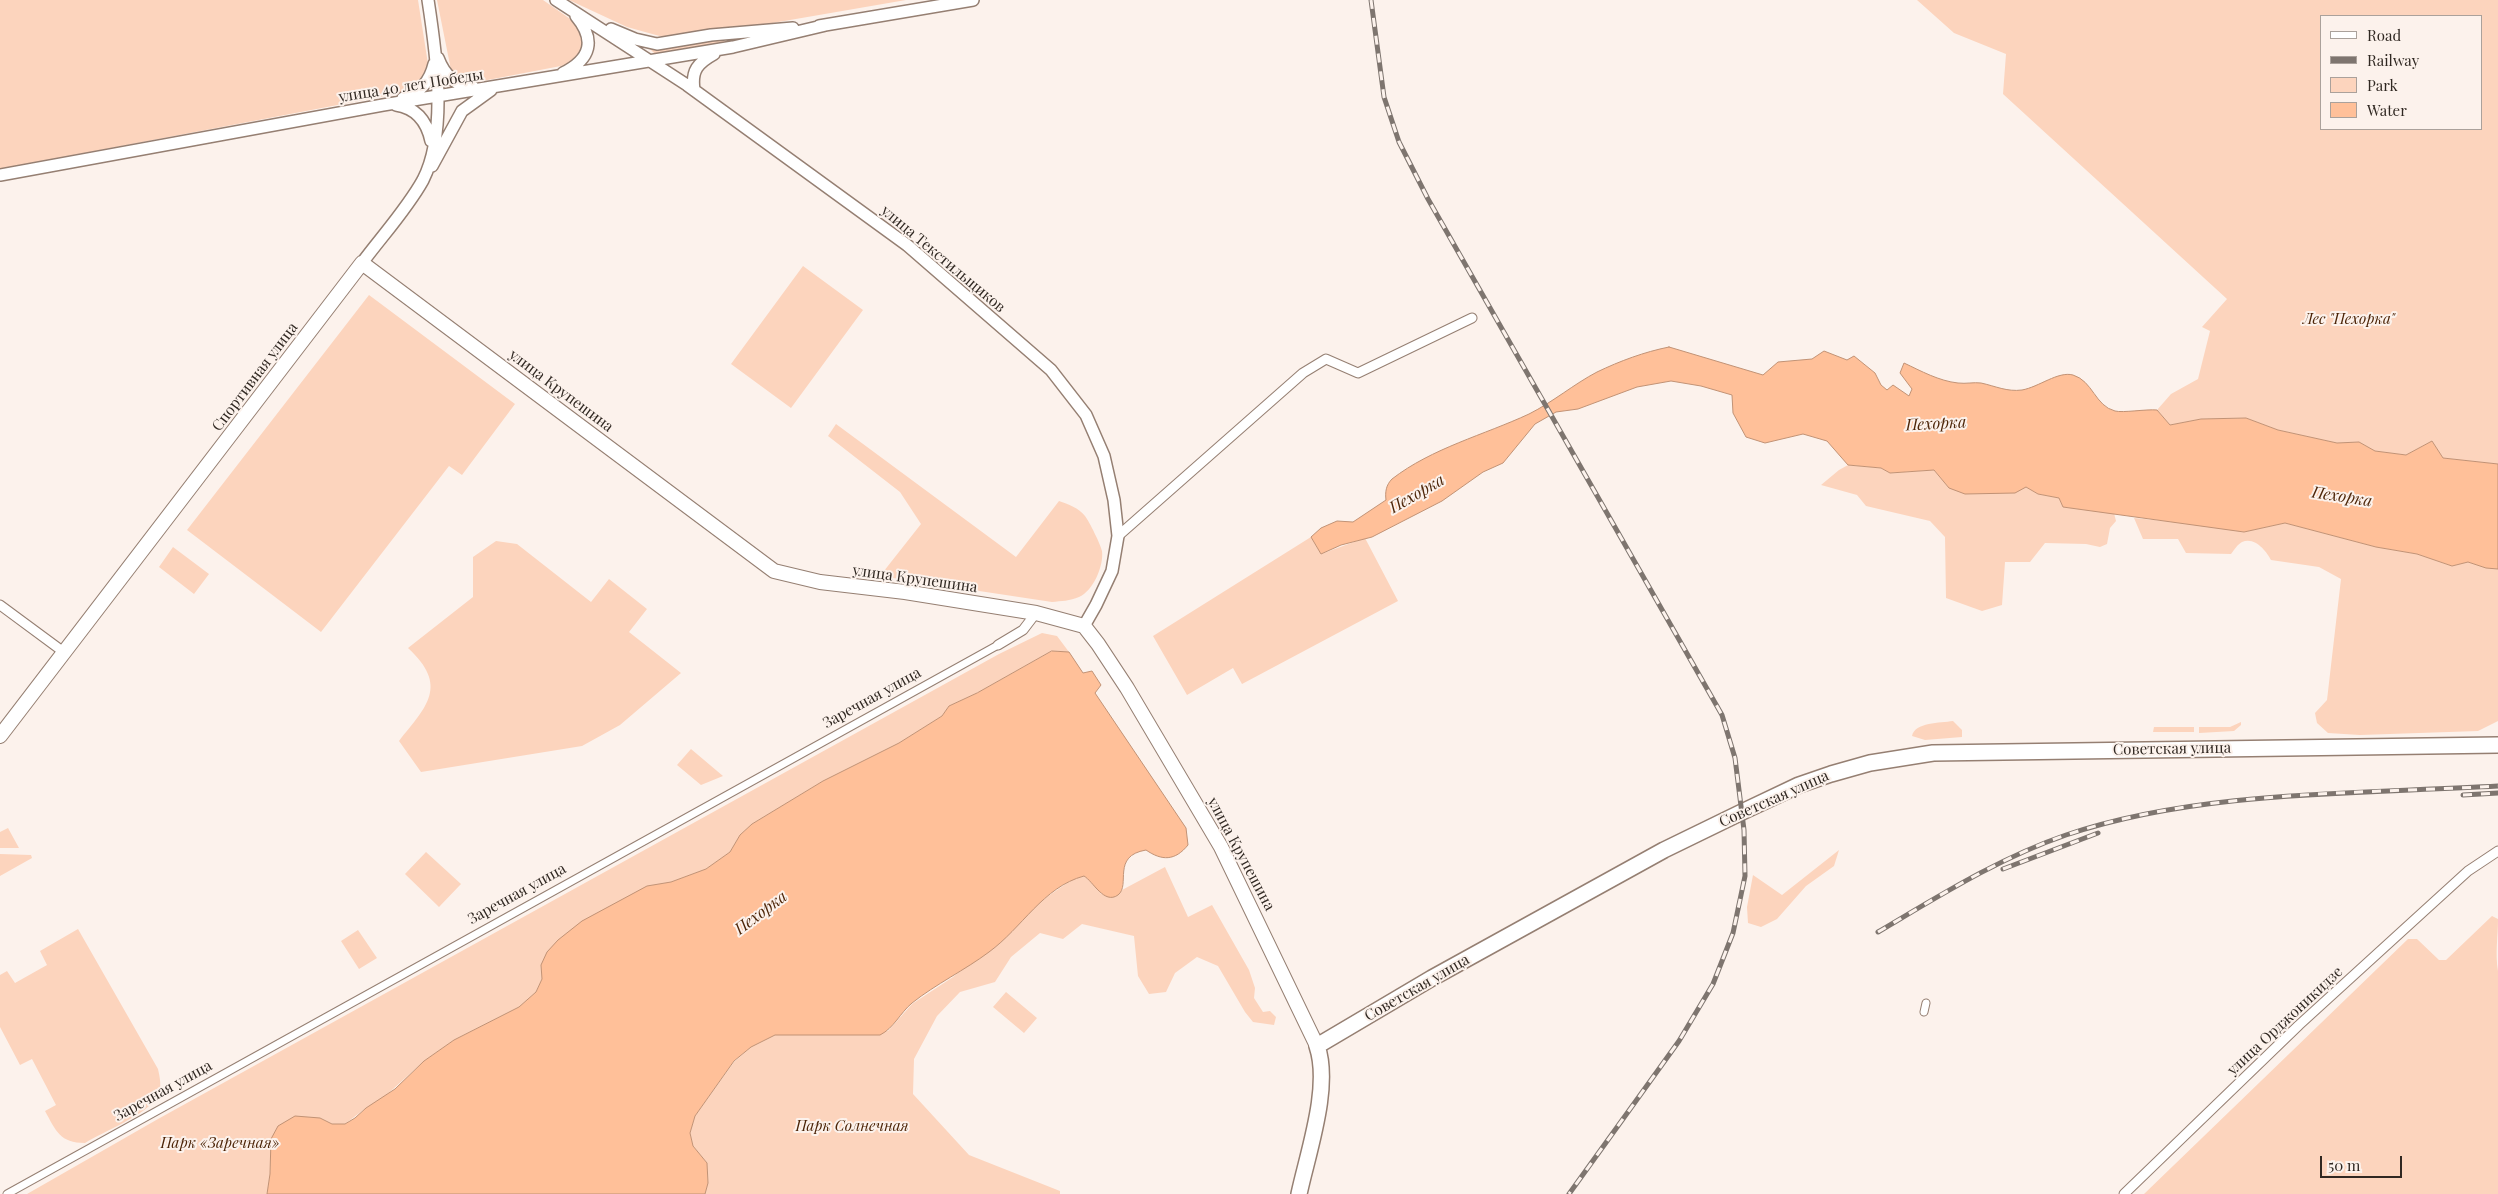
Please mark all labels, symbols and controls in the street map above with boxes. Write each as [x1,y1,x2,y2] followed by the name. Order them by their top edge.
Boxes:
[2320,15,2483,130] legend
[2367,25,2401,45] text: Road
[2367,50,2419,70] text: Railway
[337,66,485,106] street label: улица 40 лет Победы
[2367,75,2398,95] text: Park
[2367,100,2407,120] text: Water
[877,202,1009,316] street label: улица Текстильщиков
[2303,310,2395,328] park label: Лес "Пехорка"
[208,319,302,435] street label: Спортивная улица
[505,346,617,436] street label: улица Крупешина
[1905,413,1967,435] water label: Пехорка
[1386,470,1448,518] water label: Пехорка
[2310,483,2374,511] water label: Пехорка
[851,561,979,597] street label: улица Крупешина
[820,664,924,732] street label: Заречная улица
[2113,739,2231,759] street label: Советская улица
[1716,767,1832,831] street label: Советская улица
[1204,794,1278,914] street label: улица Крупешина
[465,860,569,928] street label: Заречная улица
[731,887,791,939] water label: Пехорка
[1361,951,1473,1025] street label: Советская улица
[2224,963,2346,1079] street label: улица Орджоникидзе
[111,1057,215,1125] street label: Заречная улица
[795,1117,909,1135] park label: Парк Солнечная
[161,1134,279,1152] park label: Парк «Заречная»
[2323,1146,2406,1178] scale bar
[2328,1155,2360,1175] text: 50 m

